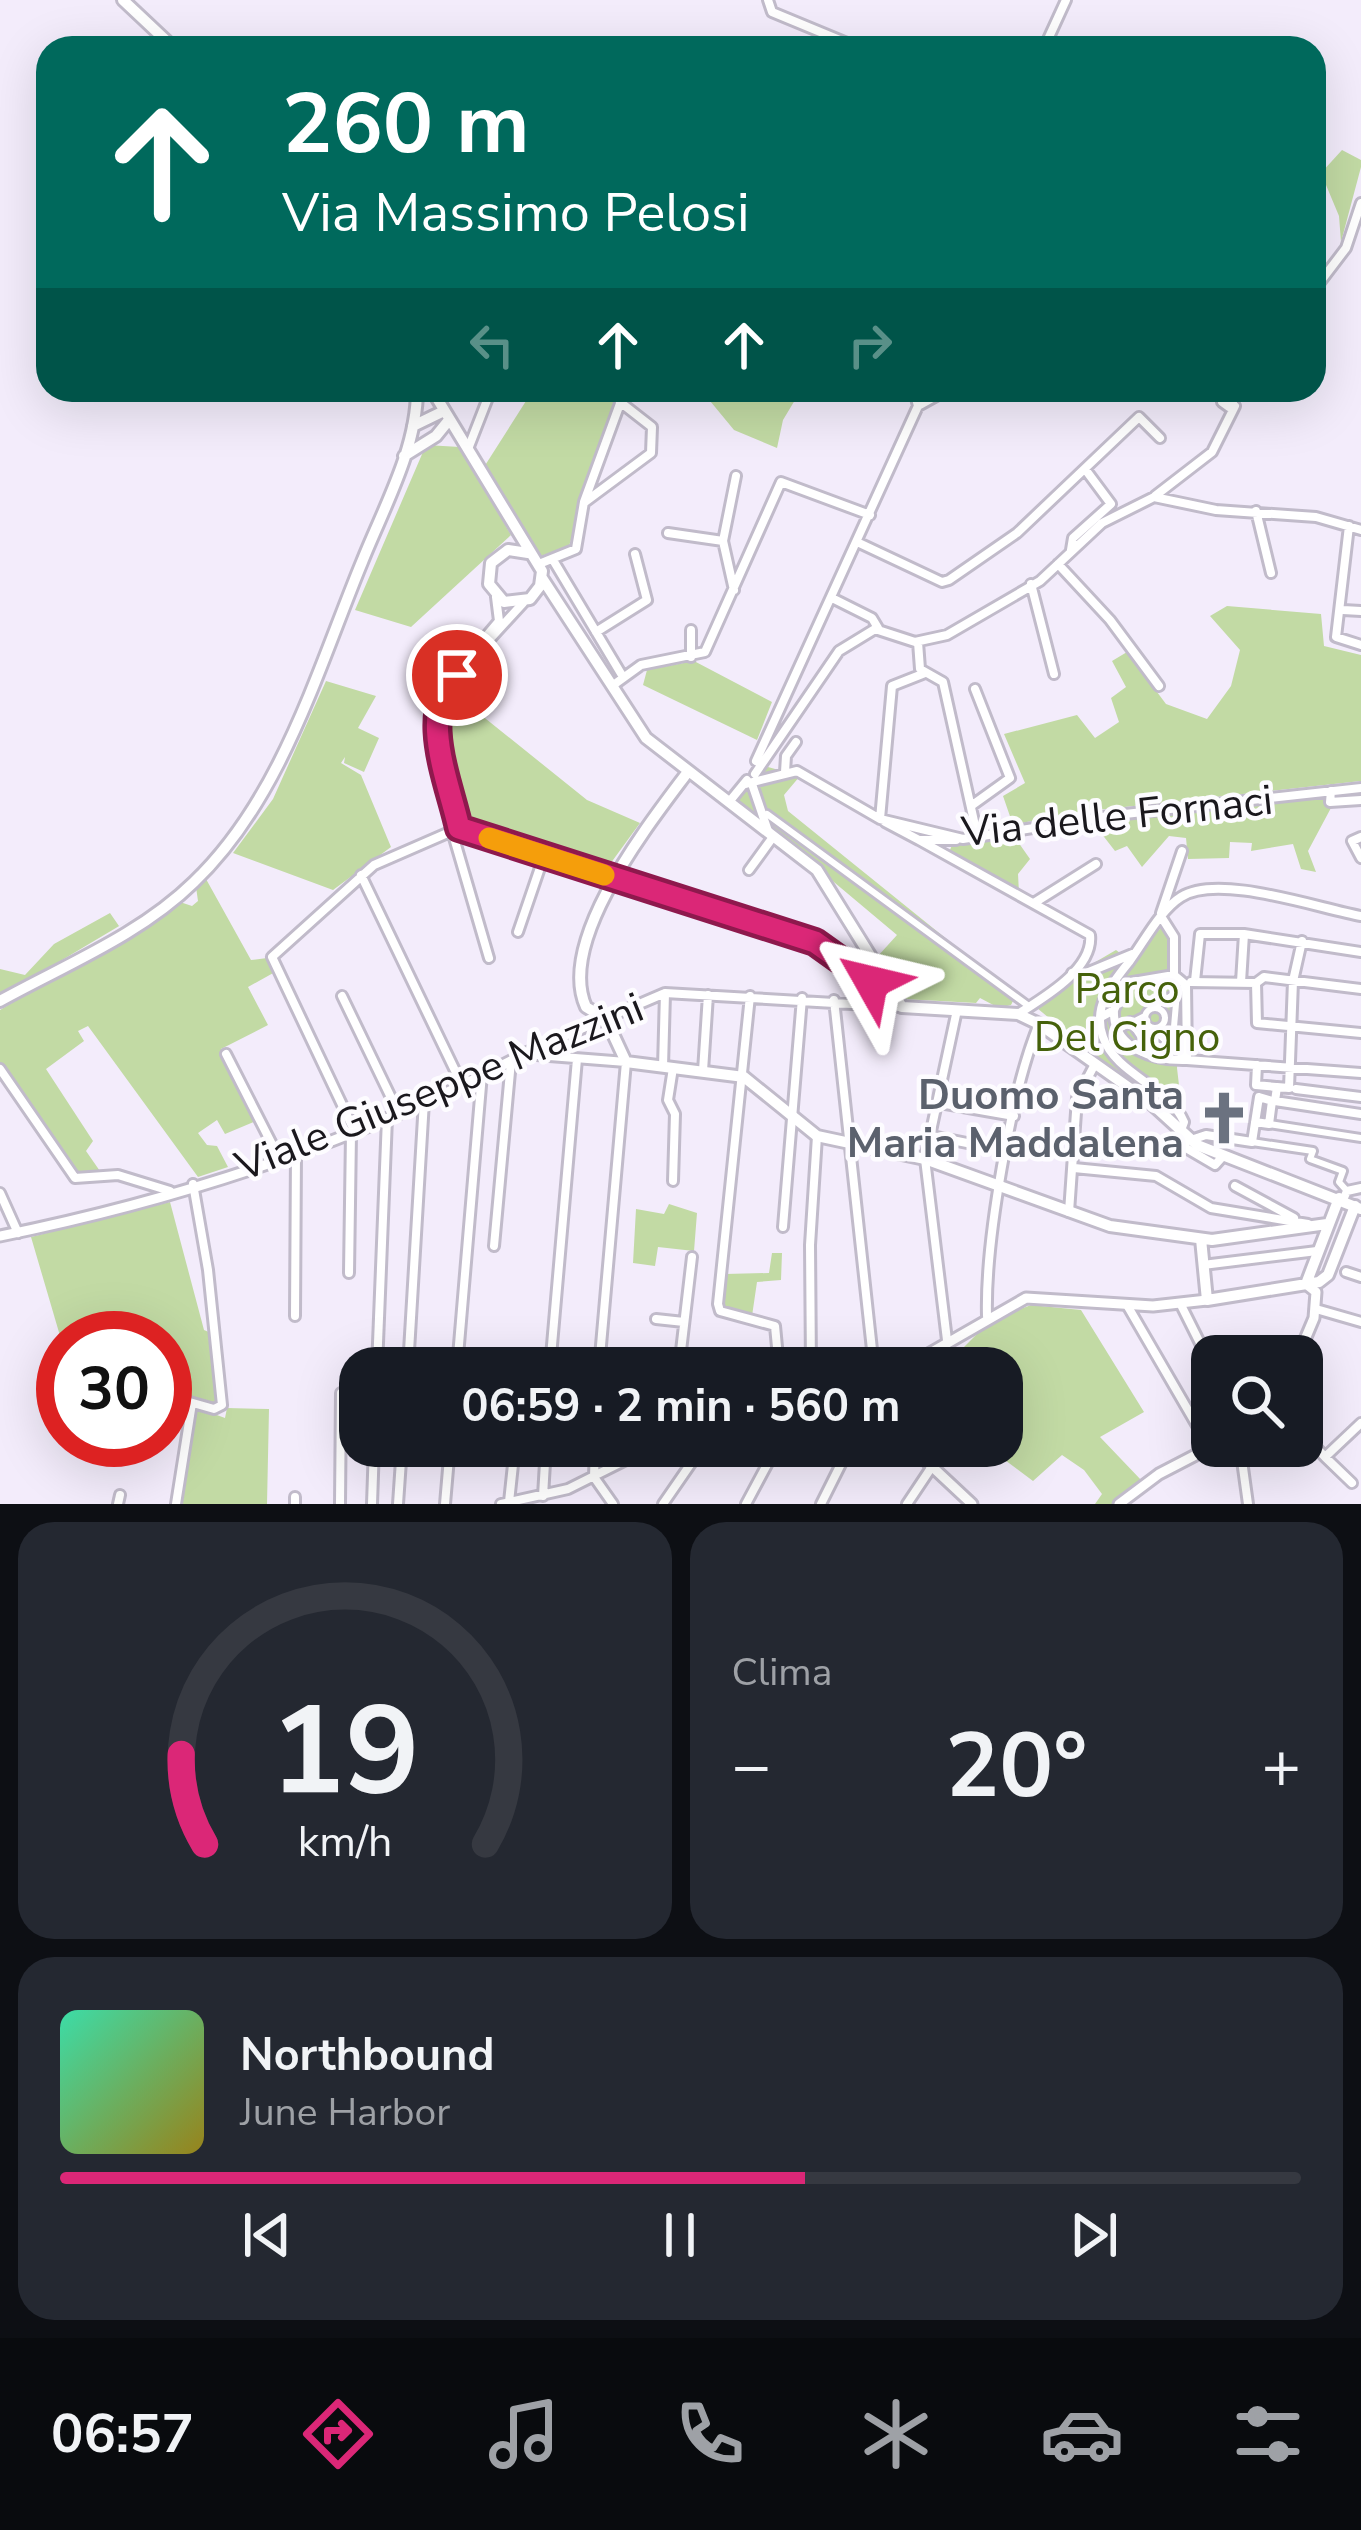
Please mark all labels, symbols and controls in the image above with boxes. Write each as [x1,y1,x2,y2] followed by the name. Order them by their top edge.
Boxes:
[282,67,530,182] text: 260 m
[84,84,240,240] icon: ahead
[282,176,750,250] text: Via Massimo Pelosi
[459,312,525,378] icon: left
[585,312,651,378] icon: ahead
[711,312,777,378] icon: ahead
[837,312,903,378] icon: right
[406,624,508,726] pin
[424,642,490,708] icon: arrive
[958,772,1275,861] street label: Via delle Fornaci
[808,919,934,1045] position arrow
[1034,961,1220,1066] park label: Parco Del Cigno
[226,979,652,1196] street label: Viale Giuseppe Mazzini
[847,1067,1184,1172] place label: Duomo Santa Maria Maddalena
[1195,1089,1253,1147] church icon: Duomo Santa Maria Maddalena
[36,1311,192,1467] speed limit sign: 30
[1191,1335,1323,1467] map controls
[1191,1335,1323,1467] button: search
[461,1376,901,1437] text: 06:59 · 2 min · 560 m
[732,1646,832,1699] text: Clima
[270,1667,420,1837] text: 19
[945,1705,1087,1828] text: 20°
[732,1721,771,1811] text: −
[1261,1721,1301,1811] text: +
[297,1812,392,1870] text: km/h
[240,2025,494,2086] text: Northbound
[240,2086,450,2139] text: June Harbor
[234,2202,300,2268] icon: previous
[647,2202,713,2268] icon: pause
[1061,2202,1127,2268] icon: next
[296,2392,380,2476] icon: directions
[482,2392,566,2476] icon: music
[668,2392,752,2476] icon: phone
[854,2392,938,2476] icon: climate
[1040,2392,1124,2476] icon: car
[1226,2392,1310,2476] icon: filters
[51,2397,194,2471] text: 06:57

